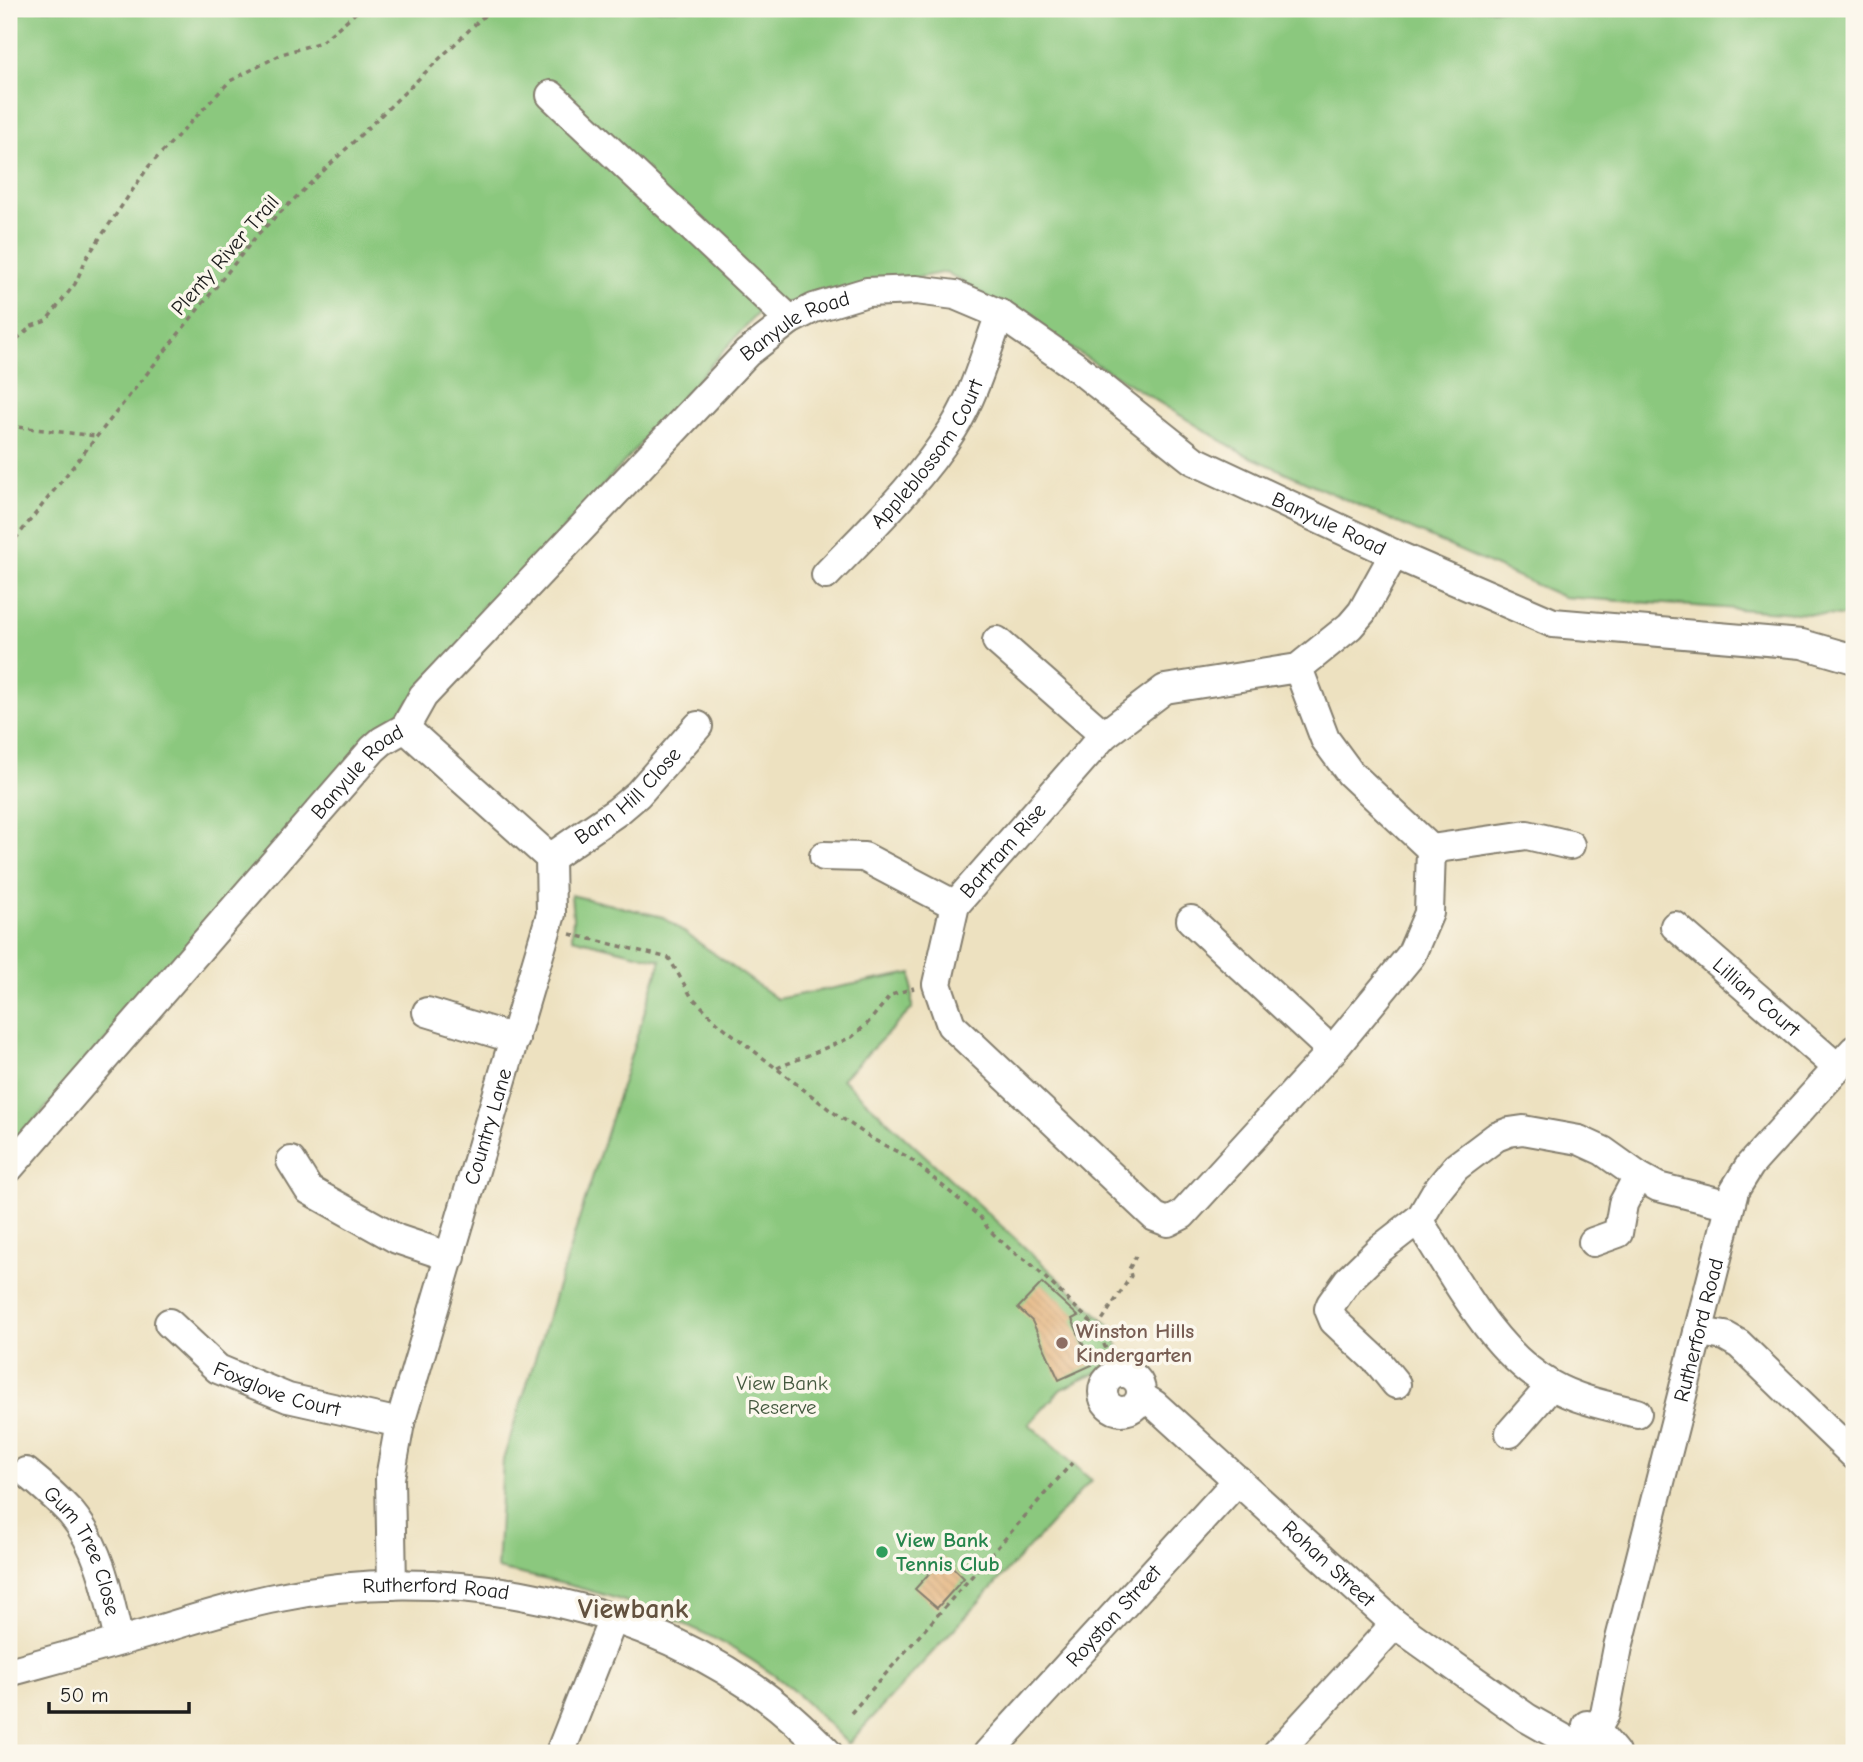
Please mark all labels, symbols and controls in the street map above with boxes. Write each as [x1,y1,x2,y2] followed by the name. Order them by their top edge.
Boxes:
[166,190,284,320] street label: Plenty River Trail
[735,286,852,366] street label: Banyule Road
[866,375,988,533] street label: Appleblossom Court
[1268,487,1390,561] street label: Banyule Road
[306,719,407,824] street label: Banyule Road
[570,742,686,849] street label: Barn Hill Close
[955,798,1051,903] street label: Bartram Rise
[1708,952,1806,1042] street label: Lillian Court
[459,1066,517,1188] street label: Country Lane
[1669,1256,1728,1404] street label: Rutherford Road
[1076,1319,1194,1367] place label: Winston Hills Kindergarten
[1054,1335,1070,1351] marker: Winston Hills Kindergarten
[210,1357,344,1422] street label: Foxglove Court
[736,1371,828,1419] park label: View Bank Reserve
[39,1481,125,1618] street label: Gum Tree Close
[1278,1515,1381,1613] street label: Rohan Street
[896,1528,999,1576] place label: View Bank Tennis Club
[874,1544,890,1560] marker: View Bank Tennis Club
[1061,1559,1167,1672] street label: Royston Street
[362,1573,511,1605] street label: Rutherford Road
[578,1593,689,1625] district label: Viewbank
[49,1671,189,1715] scale bar
[60,1683,109,1707] text: 50 m

